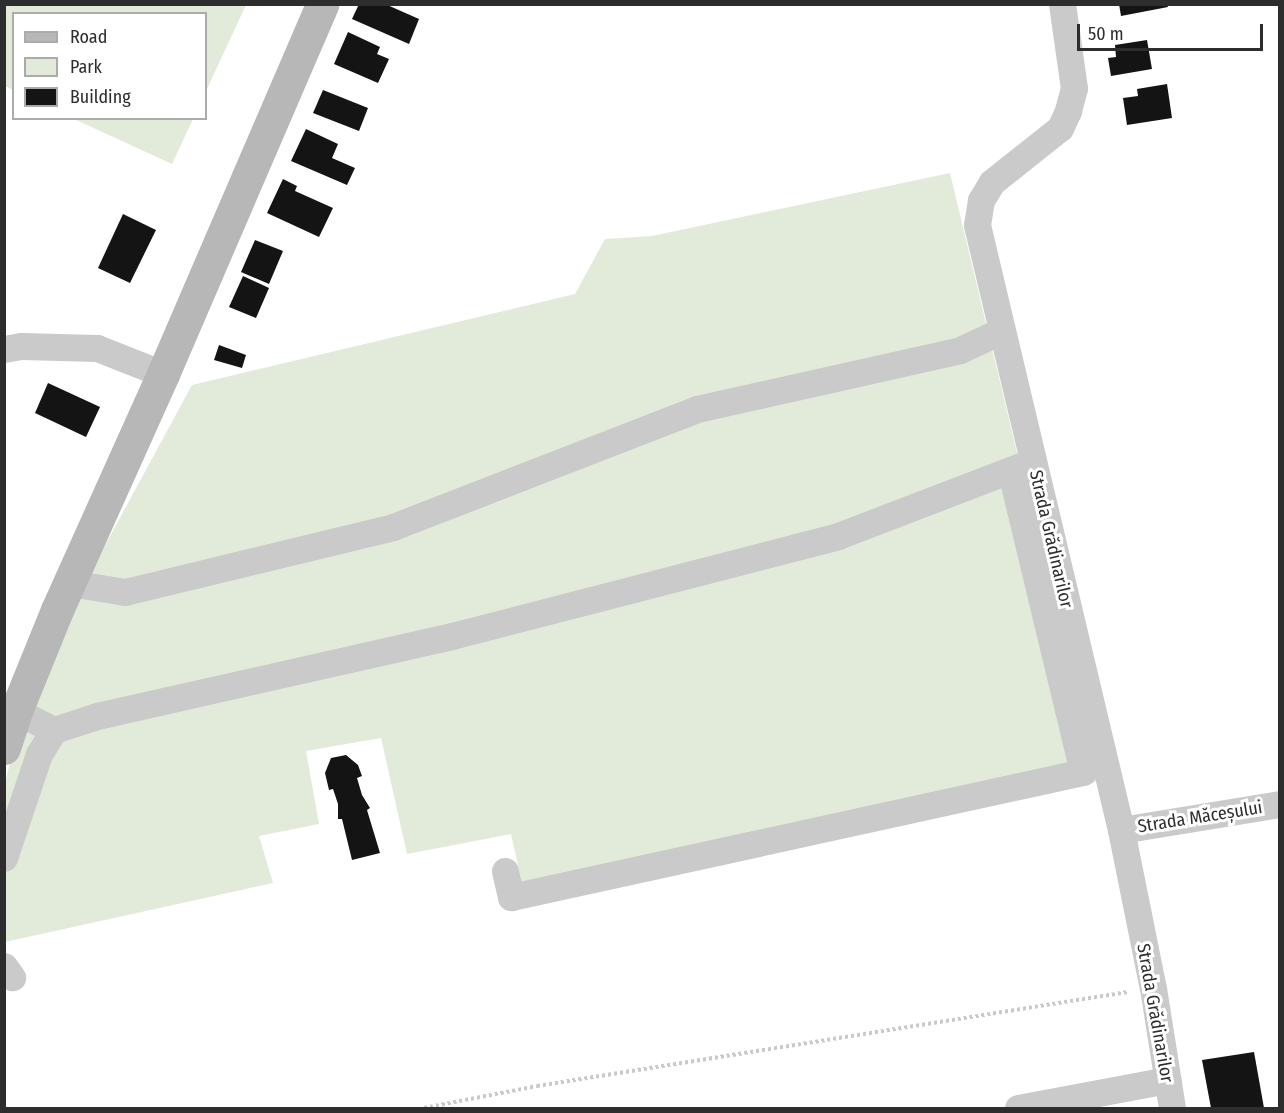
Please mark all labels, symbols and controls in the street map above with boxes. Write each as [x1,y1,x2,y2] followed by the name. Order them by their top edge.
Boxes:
[12,12,207,120] legend
[1080,12,1266,50] scale bar
[1088,23,1124,45] text: 50 m
[70,26,107,48] text: Road
[70,56,102,78] text: Park
[70,86,131,108] text: Building
[1025,468,1077,610] street label: Strada Grădinarilor
[1136,796,1264,838] street label: Strada Măceșului
[1132,942,1178,1084] street label: Strada Grădinarilor

